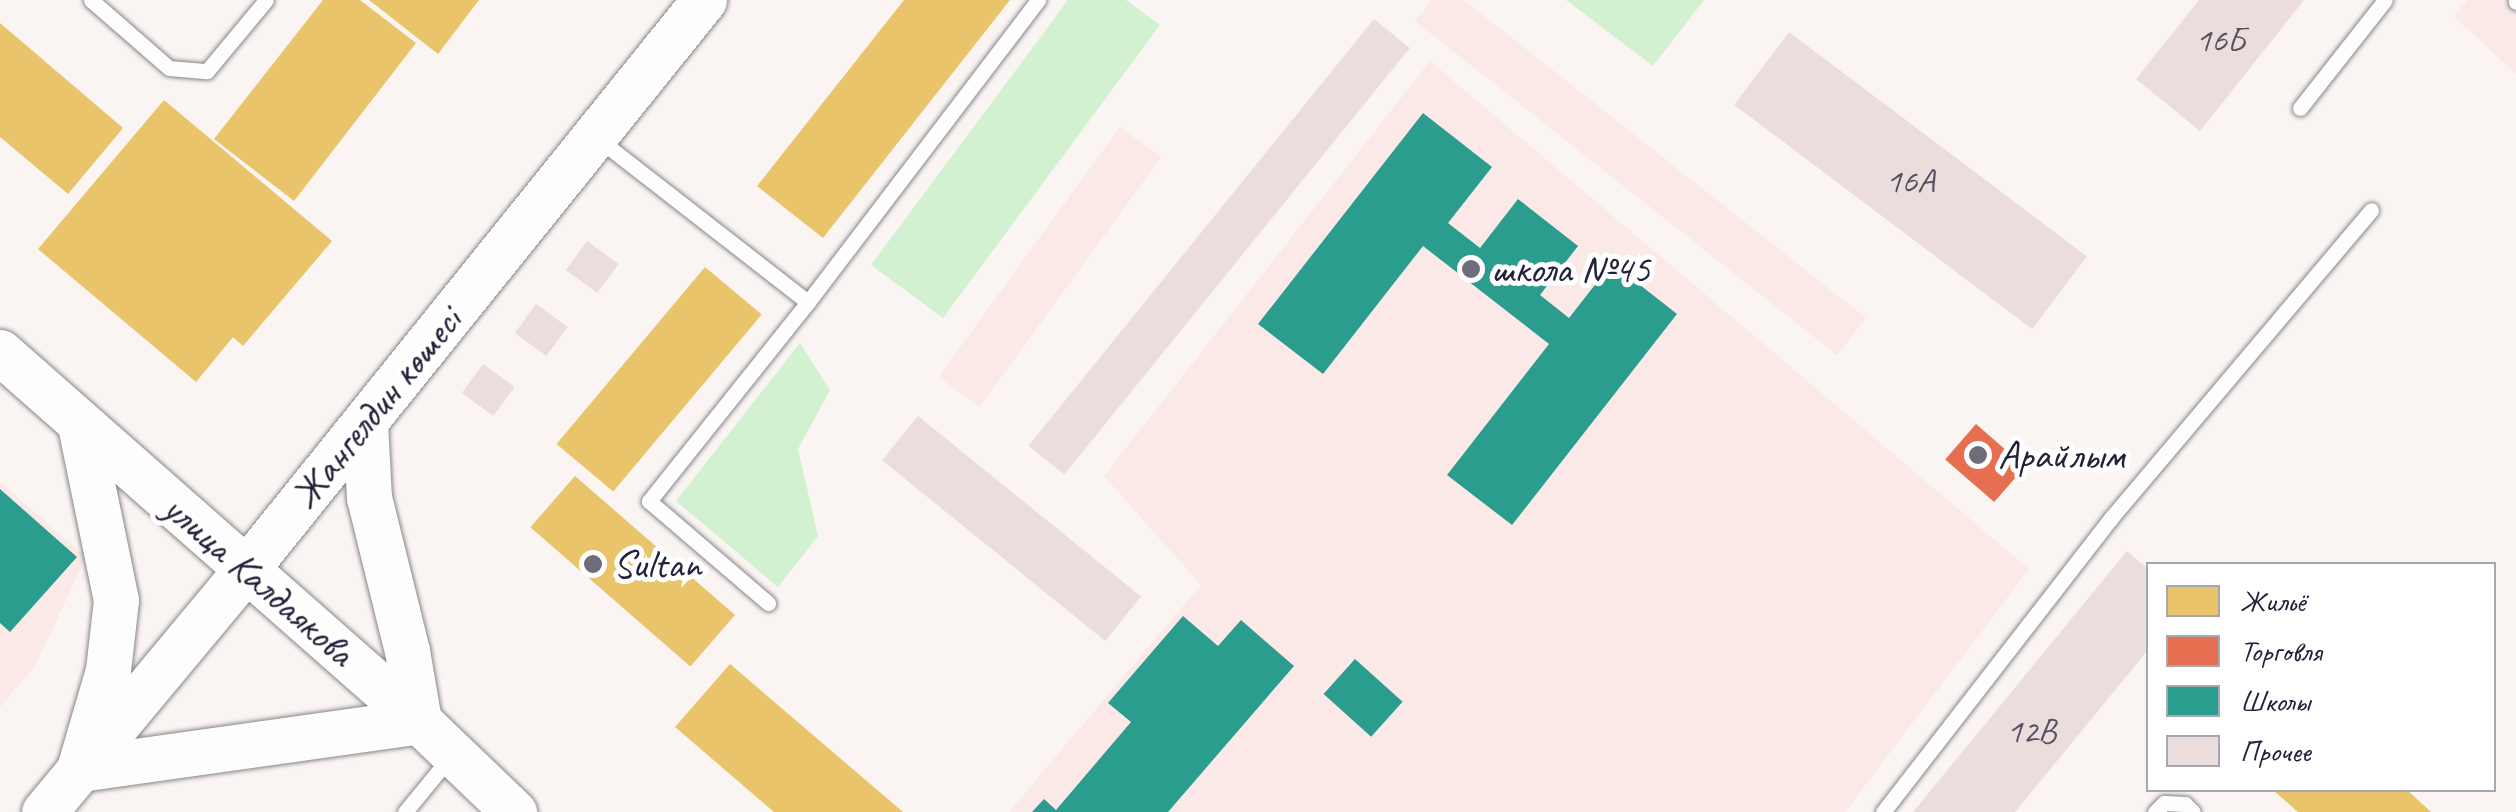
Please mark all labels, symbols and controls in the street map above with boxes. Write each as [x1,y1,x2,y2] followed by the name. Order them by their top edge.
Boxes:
[2195,19,2245,61] house number: 16Б
[1885,160,1935,202] house number: 16А
[1491,245,1650,293] place label: школа №45
[1460,258,1482,280] marker: школа №45
[280,298,472,518] street label: Жангелдин көшесі
[1998,431,2125,479] place label: Арайлым
[1967,444,1989,466] marker: Арайлым
[154,484,364,676] street label: улица Калдаякова
[613,540,701,588] place label: Sultan
[582,553,604,575] marker: Sultan
[2146,562,2496,792] legend
[2240,582,2305,620] text: Жильё
[2240,632,2321,670] text: Торговля
[2240,682,2310,720] text: Школы
[2006,710,2056,752] house number: 12В
[2240,732,2311,770] text: Прочее

